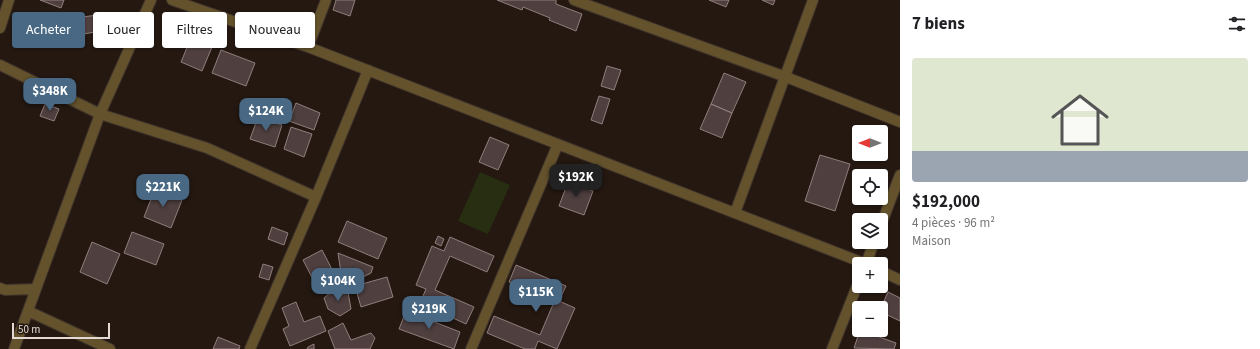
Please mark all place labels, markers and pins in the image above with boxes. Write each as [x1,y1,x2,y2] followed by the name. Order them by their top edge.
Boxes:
[22,78,78,112] pin: $348K
[238,98,294,132] pin: $124K
[548,164,604,198] pin: $192K
[135,174,191,208] pin: $221K
[310,268,366,302] pin: $104K
[508,279,564,313] pin: $115K
[401,296,457,330] pin: $219K

